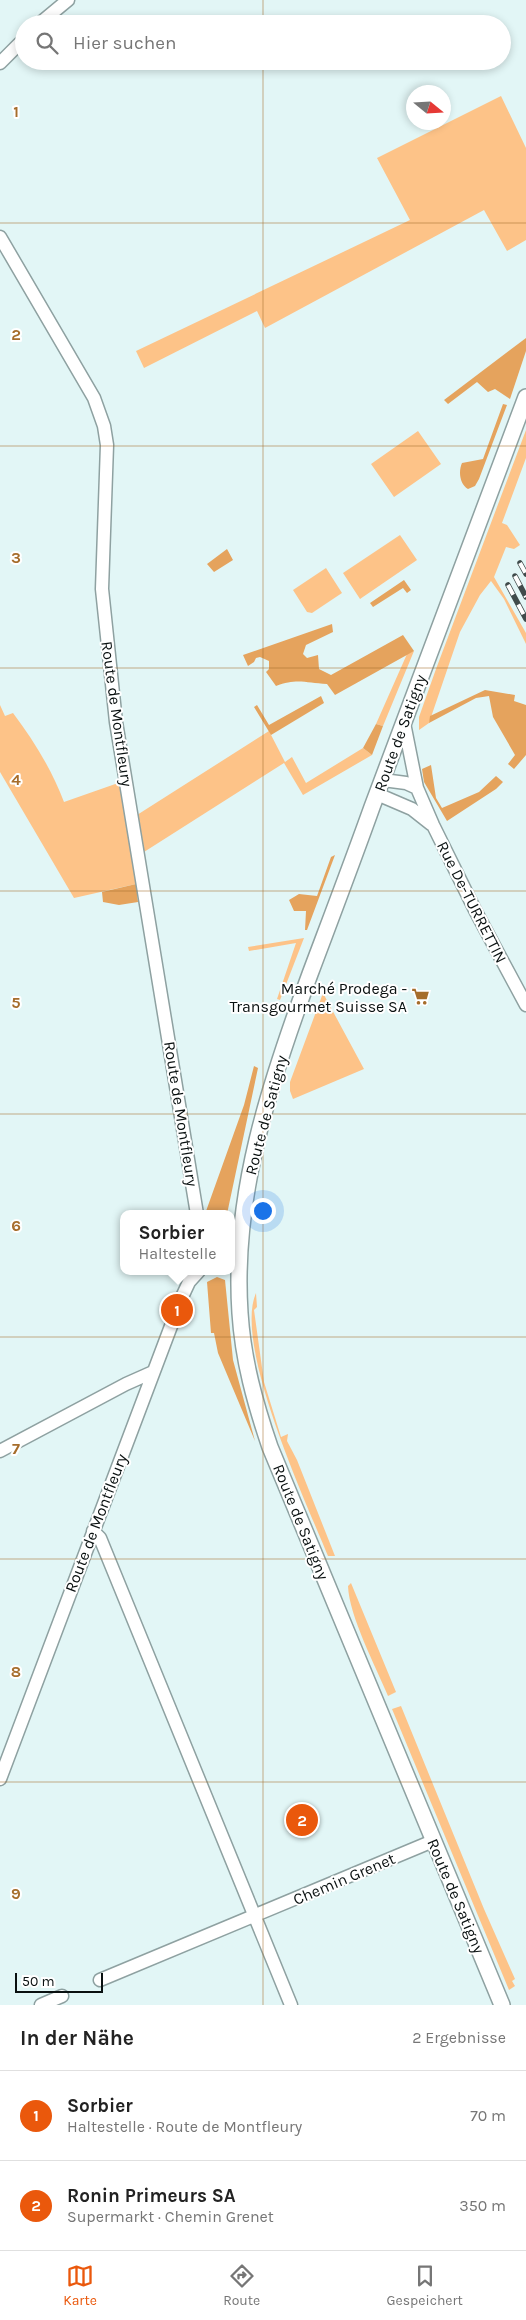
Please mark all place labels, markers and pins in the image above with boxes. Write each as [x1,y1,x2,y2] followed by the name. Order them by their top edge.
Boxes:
[229,979,407,1016] place label: Marché Prodega - Transgourmet Suisse SA
[411,987,431,1007] supermarket icon: Marché Prodega - Transgourmet Suisse SA
[161,1291,193,1329] pin: 1
[286,1801,318,1839] pin: 2

